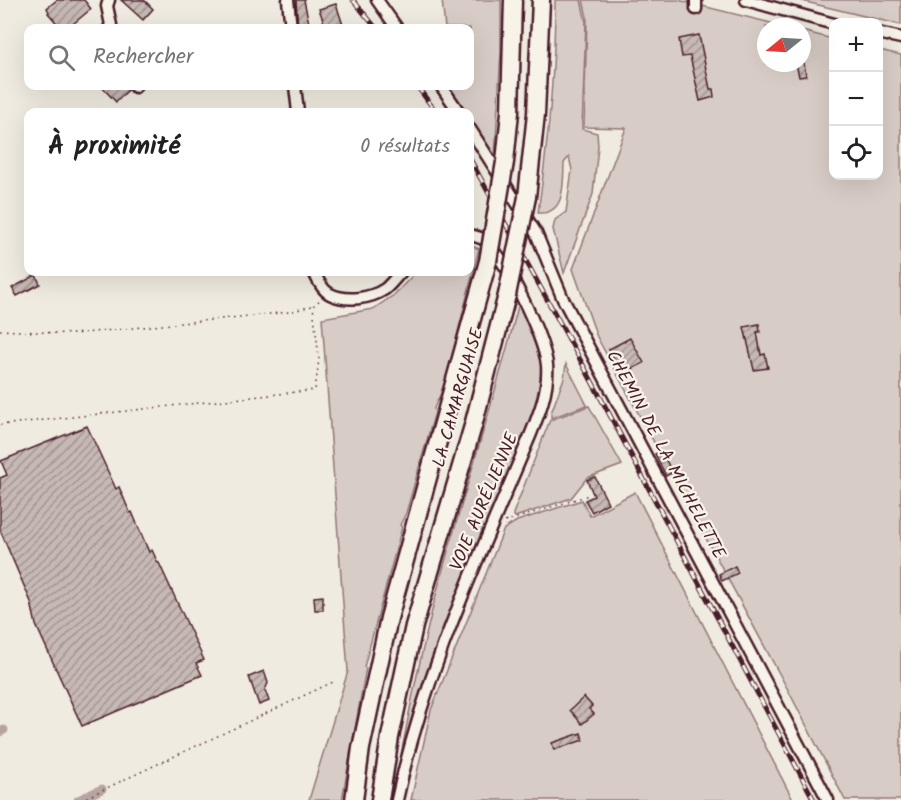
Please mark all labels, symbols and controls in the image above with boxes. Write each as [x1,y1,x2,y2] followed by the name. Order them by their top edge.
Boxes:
[757,18,811,72] north arrow
[829,18,883,180] map controls
[829,18,883,72] button: +
[24,24,474,90] search box
[93,40,193,75] text: Rechercher
[45,41,78,74] icon: search
[829,72,883,126] button: −
[48,126,180,168] text: À proximité
[829,126,883,180] button: locate
[360,131,450,163] text: 0 résultats
[425,324,493,471] street label: LA CAMARGUAISE
[597,345,733,565] street label: CHEMIN DE LA MICHELETTE
[443,428,527,576] street label: VOIE AURÉLIENNE

